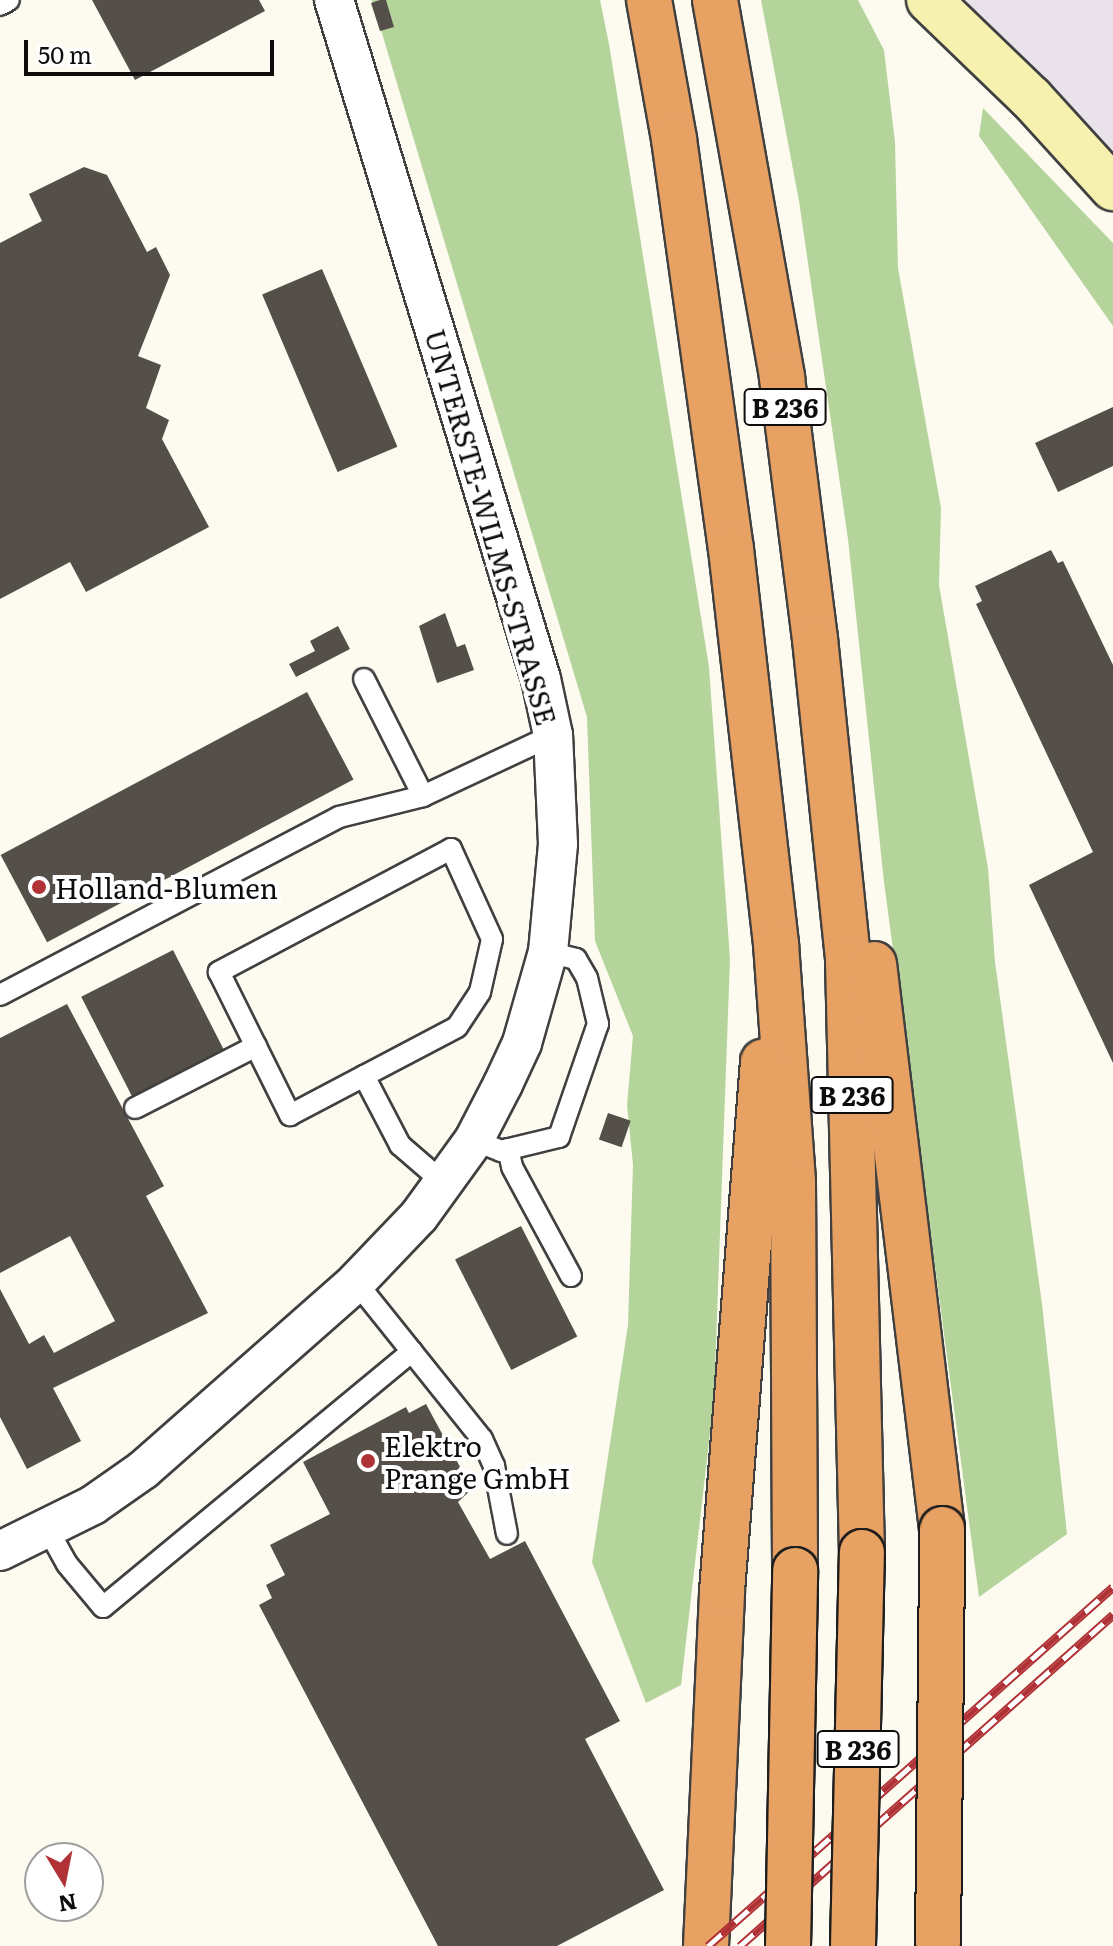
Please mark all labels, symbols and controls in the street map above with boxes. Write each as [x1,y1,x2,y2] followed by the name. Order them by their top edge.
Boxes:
[28,24,278,74] scale bar
[38,36,92,71] text: 50 m
[419,325,565,729] street label: UNTERSTE-WILMS-STRASSE
[743,385,827,429] road number: B 236
[55,870,278,904] place label: Holland-Blumen
[30,878,48,896] marker: Holland-Blumen
[810,1073,894,1117] road number: B 236
[384,1428,570,1494] place label: Elektro Prange GmbH
[359,1452,377,1470] marker: Elektro Prange GmbH
[816,1727,900,1771] road number: B 236
[24,1842,104,1922] north arrow
[56,1886,80,1922] text: N

